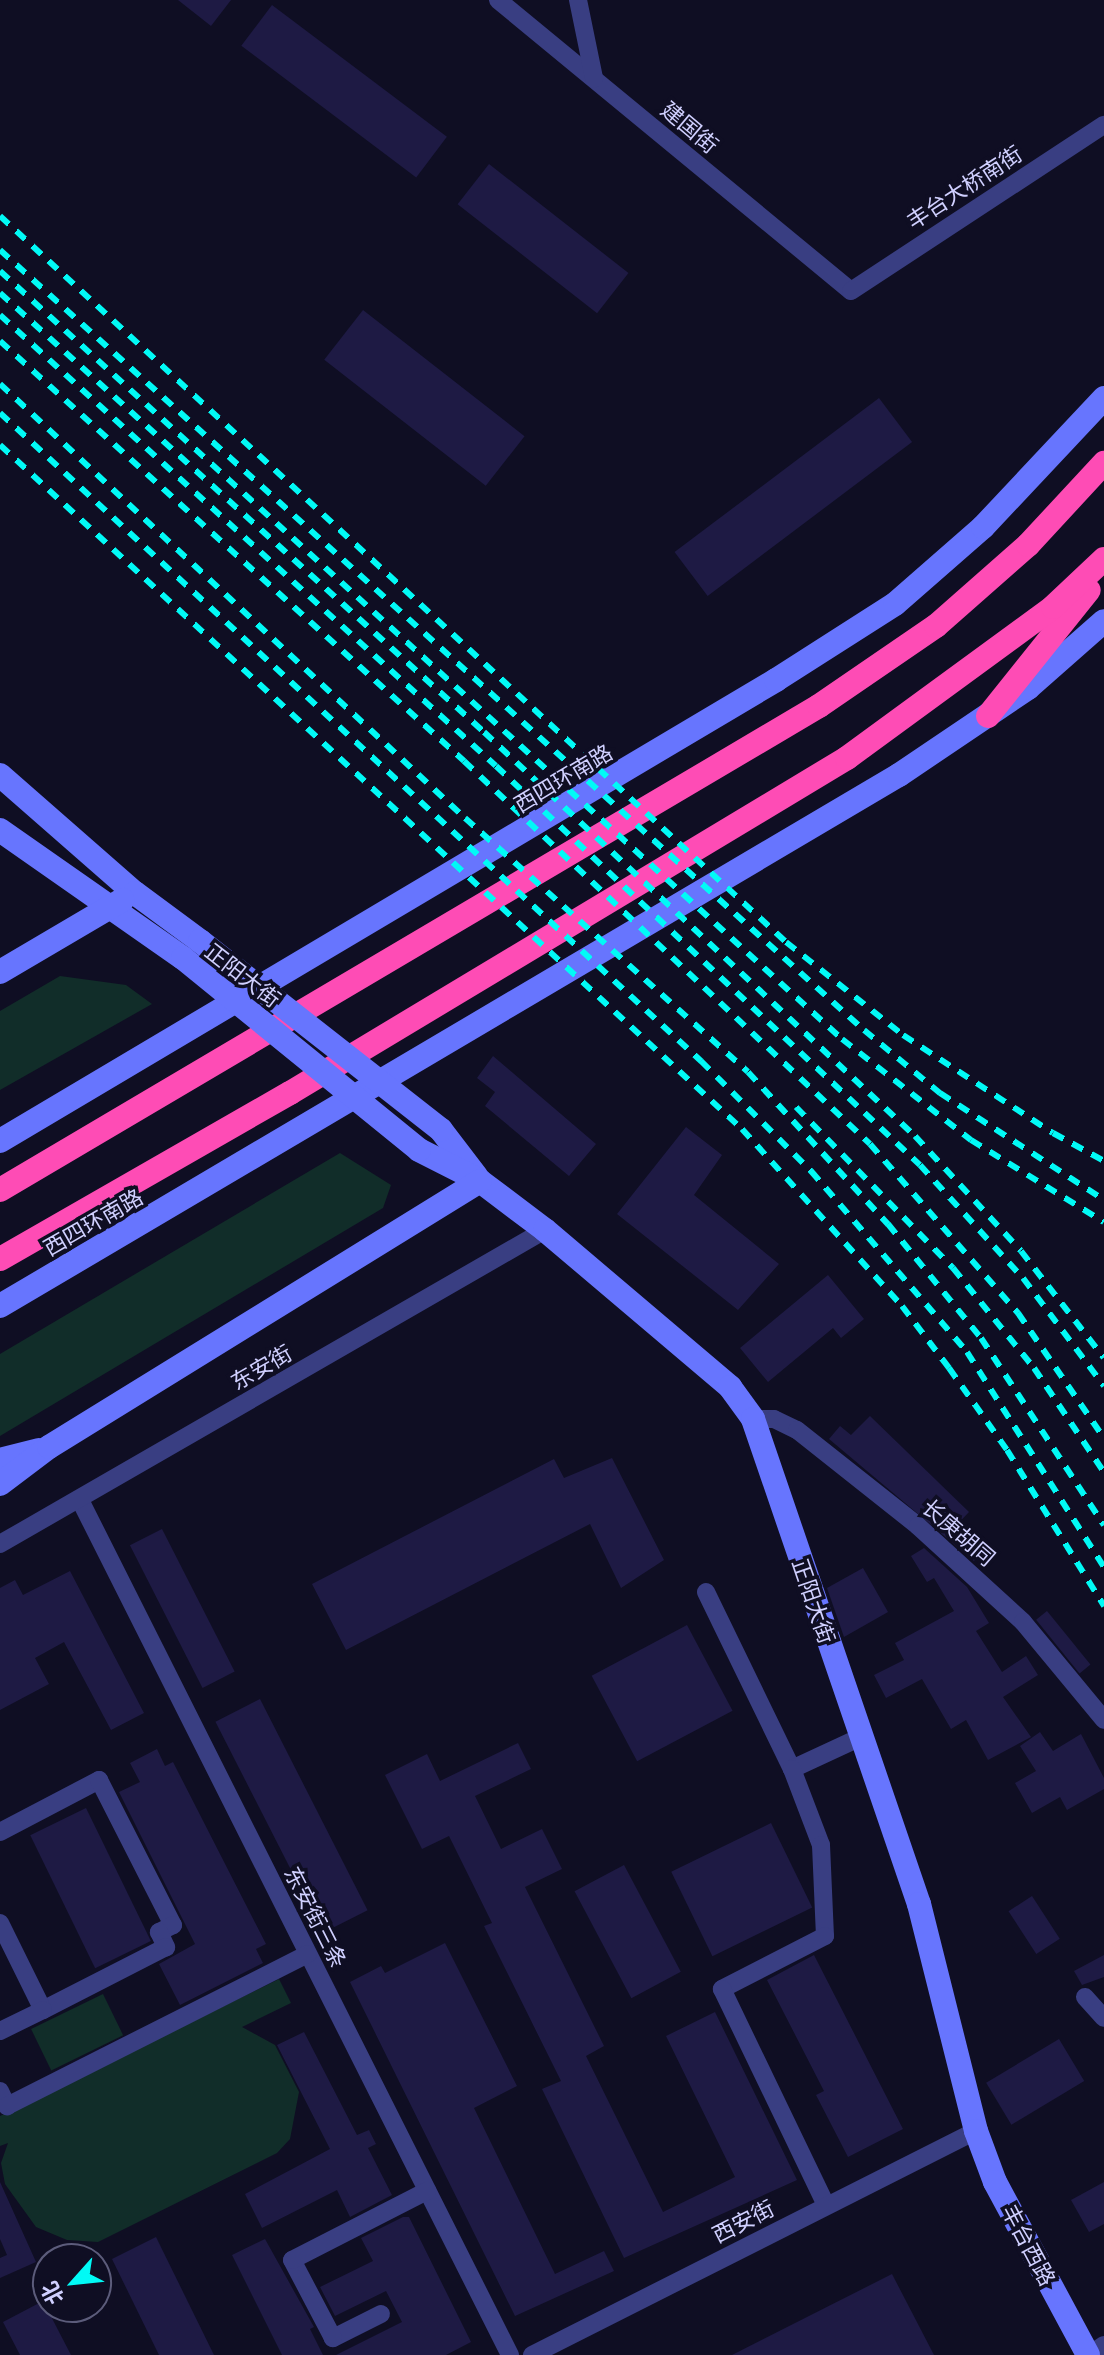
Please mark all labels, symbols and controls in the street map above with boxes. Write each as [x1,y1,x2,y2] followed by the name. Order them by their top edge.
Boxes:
[656,96,724,158] street label: 建国街
[901,140,1027,234] street label: 丰台大桥南街
[509,738,617,818] street label: 西四环南路
[200,938,286,1012] street label: 正阳大街
[39,1183,147,1261] street label: 西四环南路
[226,1339,296,1395] street label: 东安街
[917,1493,1001,1571] street label: 长庚胡同
[787,1555,841,1647] street label: 正阳大街
[279,1862,353,1972] street label: 东安街三条
[708,2194,778,2248] street label: 西安街
[997,2200,1061,2290] street label: 丰台西路
[32,2243,112,2323] north arrow
[34,2277,70,2310] text: 北

